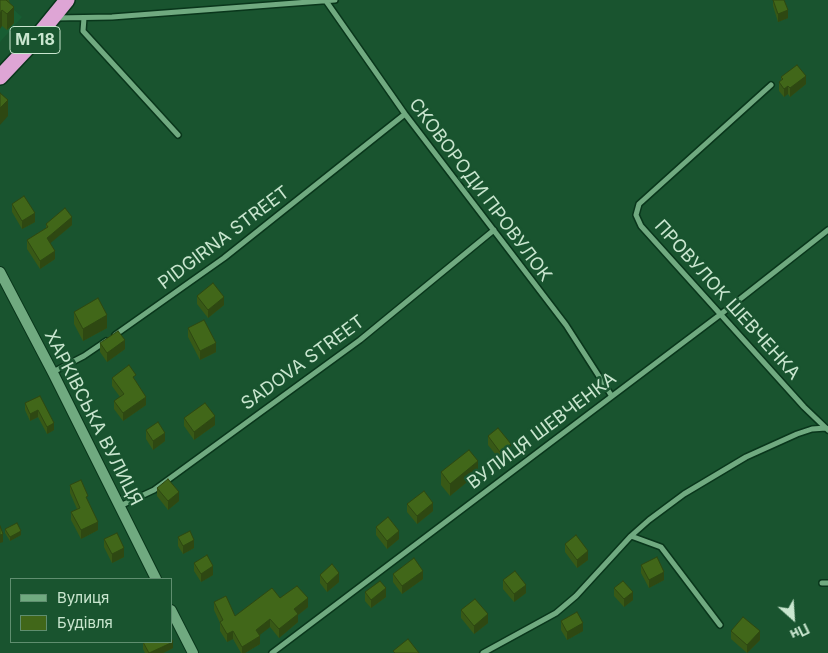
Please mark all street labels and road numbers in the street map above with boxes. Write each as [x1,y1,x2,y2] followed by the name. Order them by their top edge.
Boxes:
[10,26,60,54] road number: М-18
[404,94,556,286] street label: СКОВОРОДИ ПРОВУЛОК
[154,182,294,294] street label: PIDGIRNA STREET
[650,216,804,384] street label: ПРОВУЛОК ШЕВЧЕНКА
[237,311,369,415] street label: SADOVA STREET
[39,327,147,509] street label: ХАРКІВСЬКА ВУЛИЦЯ
[463,368,621,494] street label: ВУЛИЦЯ ШЕВЧЕНКА

